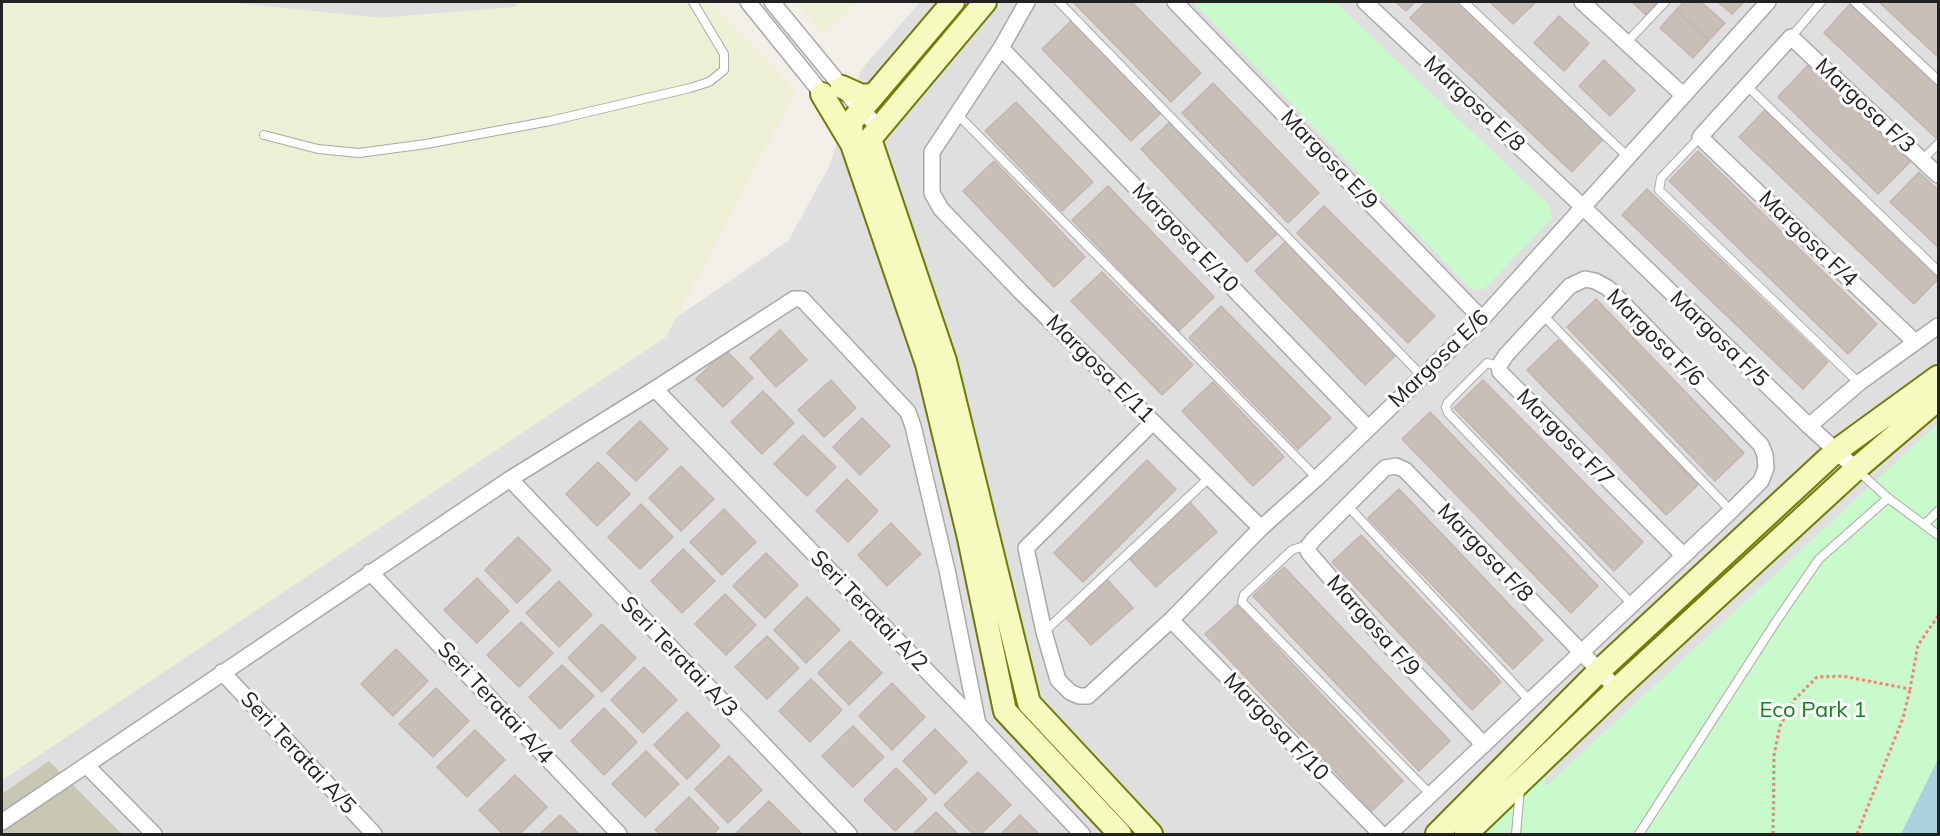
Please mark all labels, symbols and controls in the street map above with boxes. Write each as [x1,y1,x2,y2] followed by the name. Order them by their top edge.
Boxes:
[1418,50,1530,158] street label: Margosa E/8
[1810,53,1920,159] street label: Margosa F/3
[1275,105,1383,215] street label: Margosa E/9
[1126,178,1244,298] street label: Margosa E/10
[1753,185,1863,293] street label: Margosa F/4
[1601,284,1709,392] street label: Margosa F/6
[1664,285,1774,393] street label: Margosa F/5
[1384,305,1494,413] street label: Margosa E/6
[1040,309,1160,429] street label: Margosa E/11
[1511,384,1619,492] street label: Margosa F/7
[1431,498,1539,608] street label: Margosa F/8
[805,545,933,677] street label: Seri Teratai A/2
[1321,570,1425,682] street label: Margosa F/9
[615,591,743,723] street label: Seri Teratai A/3
[432,636,558,770] street label: Seri Teratai A/4
[1218,667,1334,787] street label: Margosa F/10
[235,686,361,820] street label: Seri Teratai A/5
[1759,697,1867,723] park label: Eco Park 1

